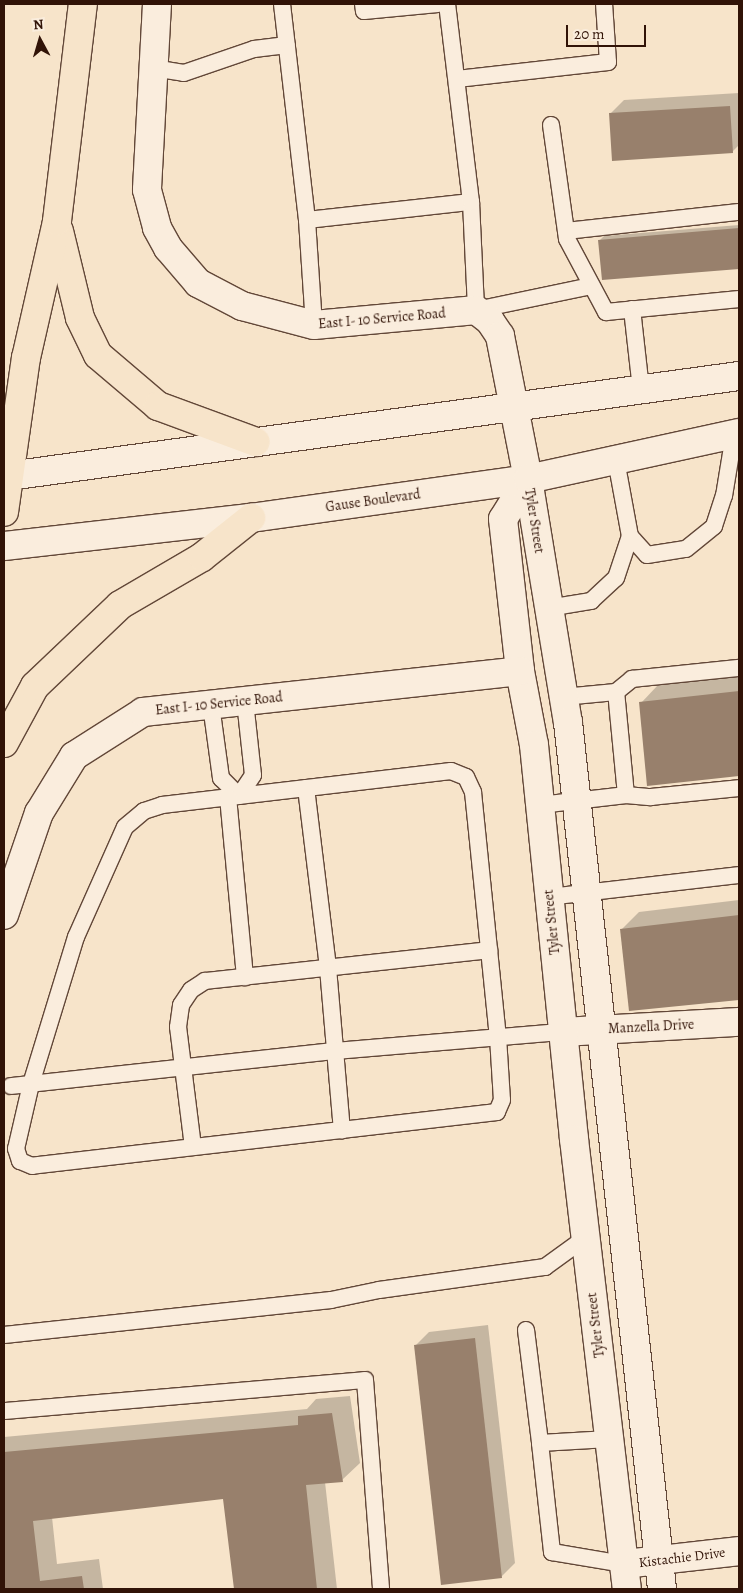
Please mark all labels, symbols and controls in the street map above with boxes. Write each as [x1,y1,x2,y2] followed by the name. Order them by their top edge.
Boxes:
[15,15,65,65] north arrow
[32,15,44,35] text: N
[568,15,648,47] scale bar
[574,24,605,44] text: 20 m
[317,305,447,333] street label: East I- 10 Service Road
[324,486,422,516] street label: Gause Boulevard
[521,487,547,555] street label: Tyler Street
[154,689,284,719] street label: East I- 10 Service Road
[540,889,564,955] street label: Tyler Street
[608,1016,694,1038] street label: Manzella Drive
[584,1292,608,1358] street label: Tyler Street
[638,1544,726,1572] street label: Kistachie Drive

